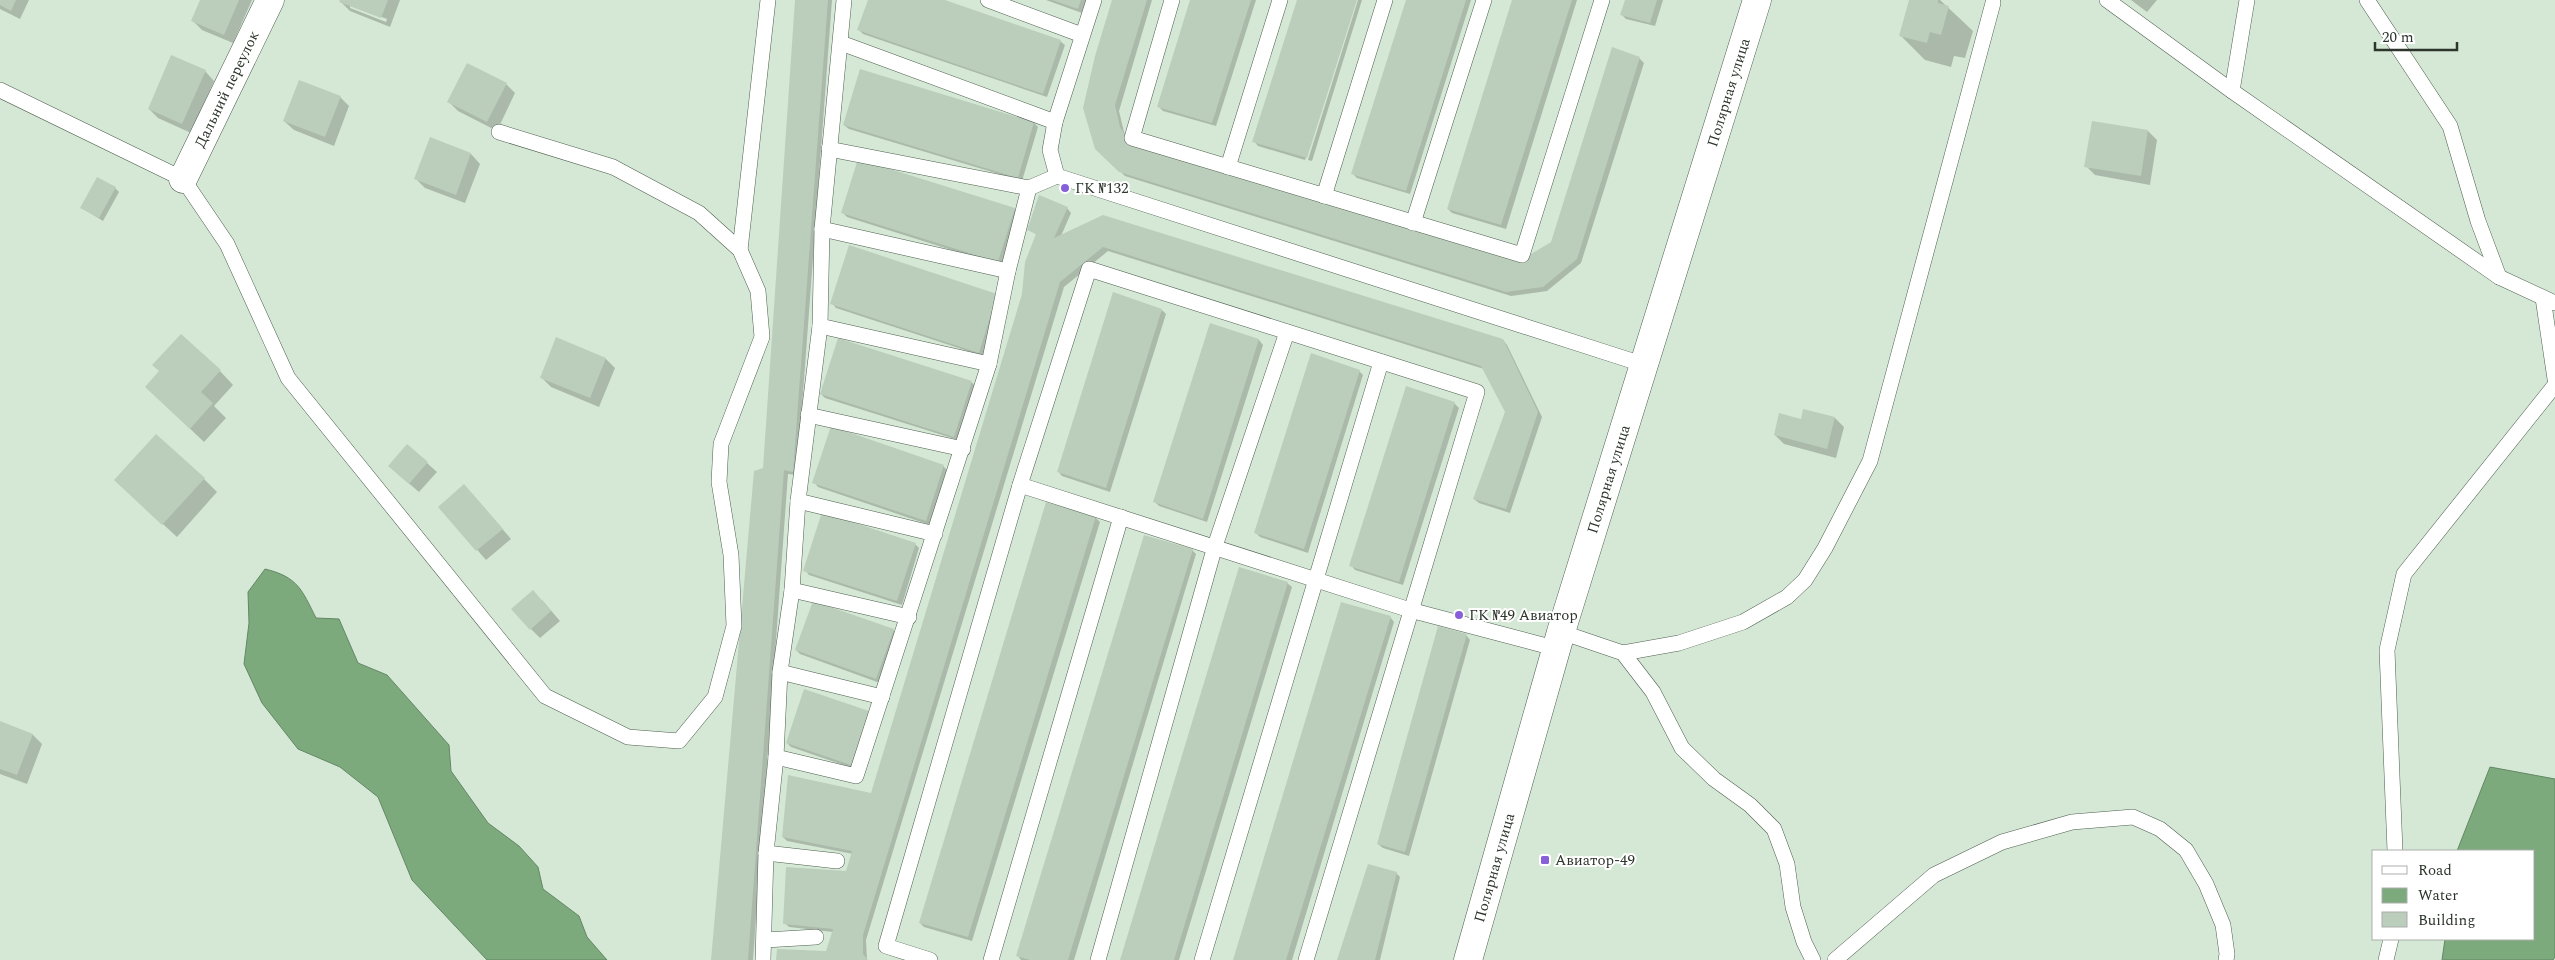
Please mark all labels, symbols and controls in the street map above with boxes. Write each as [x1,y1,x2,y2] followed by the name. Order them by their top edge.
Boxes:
[2375,20,2458,52] scale bar
[2382,26,2414,49] text: 20 m
[189,27,266,152] street label: Дальний переулок
[1701,34,1757,150] street label: Полярная улица
[1075,177,1128,200] place label: ГК №132
[1059,182,1071,194] marker: ГК №132
[1581,421,1637,537] street label: Полярная улица
[1469,604,1578,627] place label: ГК №49 Авиатор
[1453,609,1465,621] marker: ГК №49 Авиатор
[1468,810,1521,925] street label: Полярная улица
[1555,849,1635,872] place label: Авиатор-49
[2372,850,2535,940] legend
[1539,854,1551,866] marker: Авиатор-49
[2418,859,2452,882] text: Road
[2418,884,2458,907] text: Water
[2418,909,2475,932] text: Building

